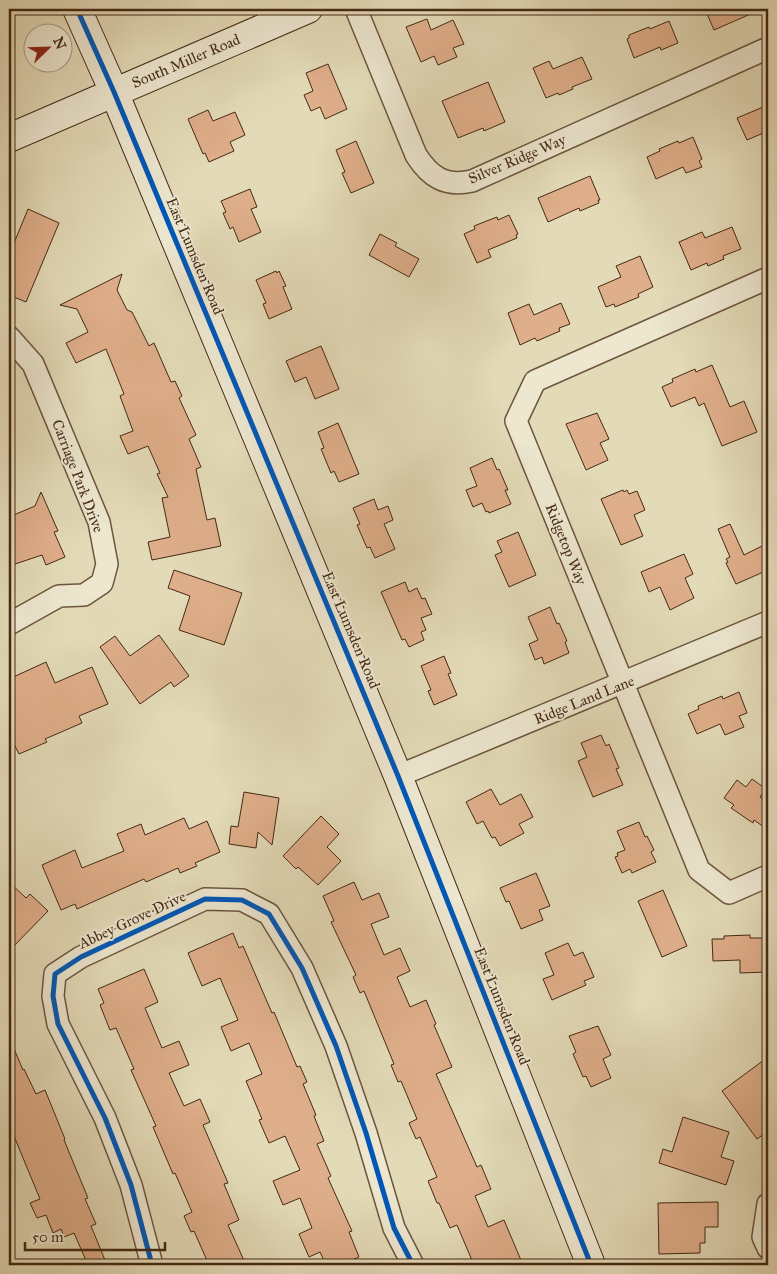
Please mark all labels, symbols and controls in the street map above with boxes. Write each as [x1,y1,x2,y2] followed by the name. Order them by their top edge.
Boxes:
[22,22,72,72] north arrow
[129,30,243,92] street label: South Miller Road
[49,34,70,52] text: N
[466,130,569,188] street label: Silver Ridge Way
[162,195,228,318] street label: East Lumsden Road
[48,417,108,535] street label: Carriage Park Drive
[542,501,591,588] street label: Ridgetop Way
[318,569,384,692] street label: East Lumsden Road
[531,672,637,728] street label: Ridge Land Lane
[75,887,189,953] street label: Abbey Grove Drive
[470,945,534,1068] street label: East Lumsden Road
[25,1219,165,1251] scale bar
[32,1228,64,1246] text: 50 m

